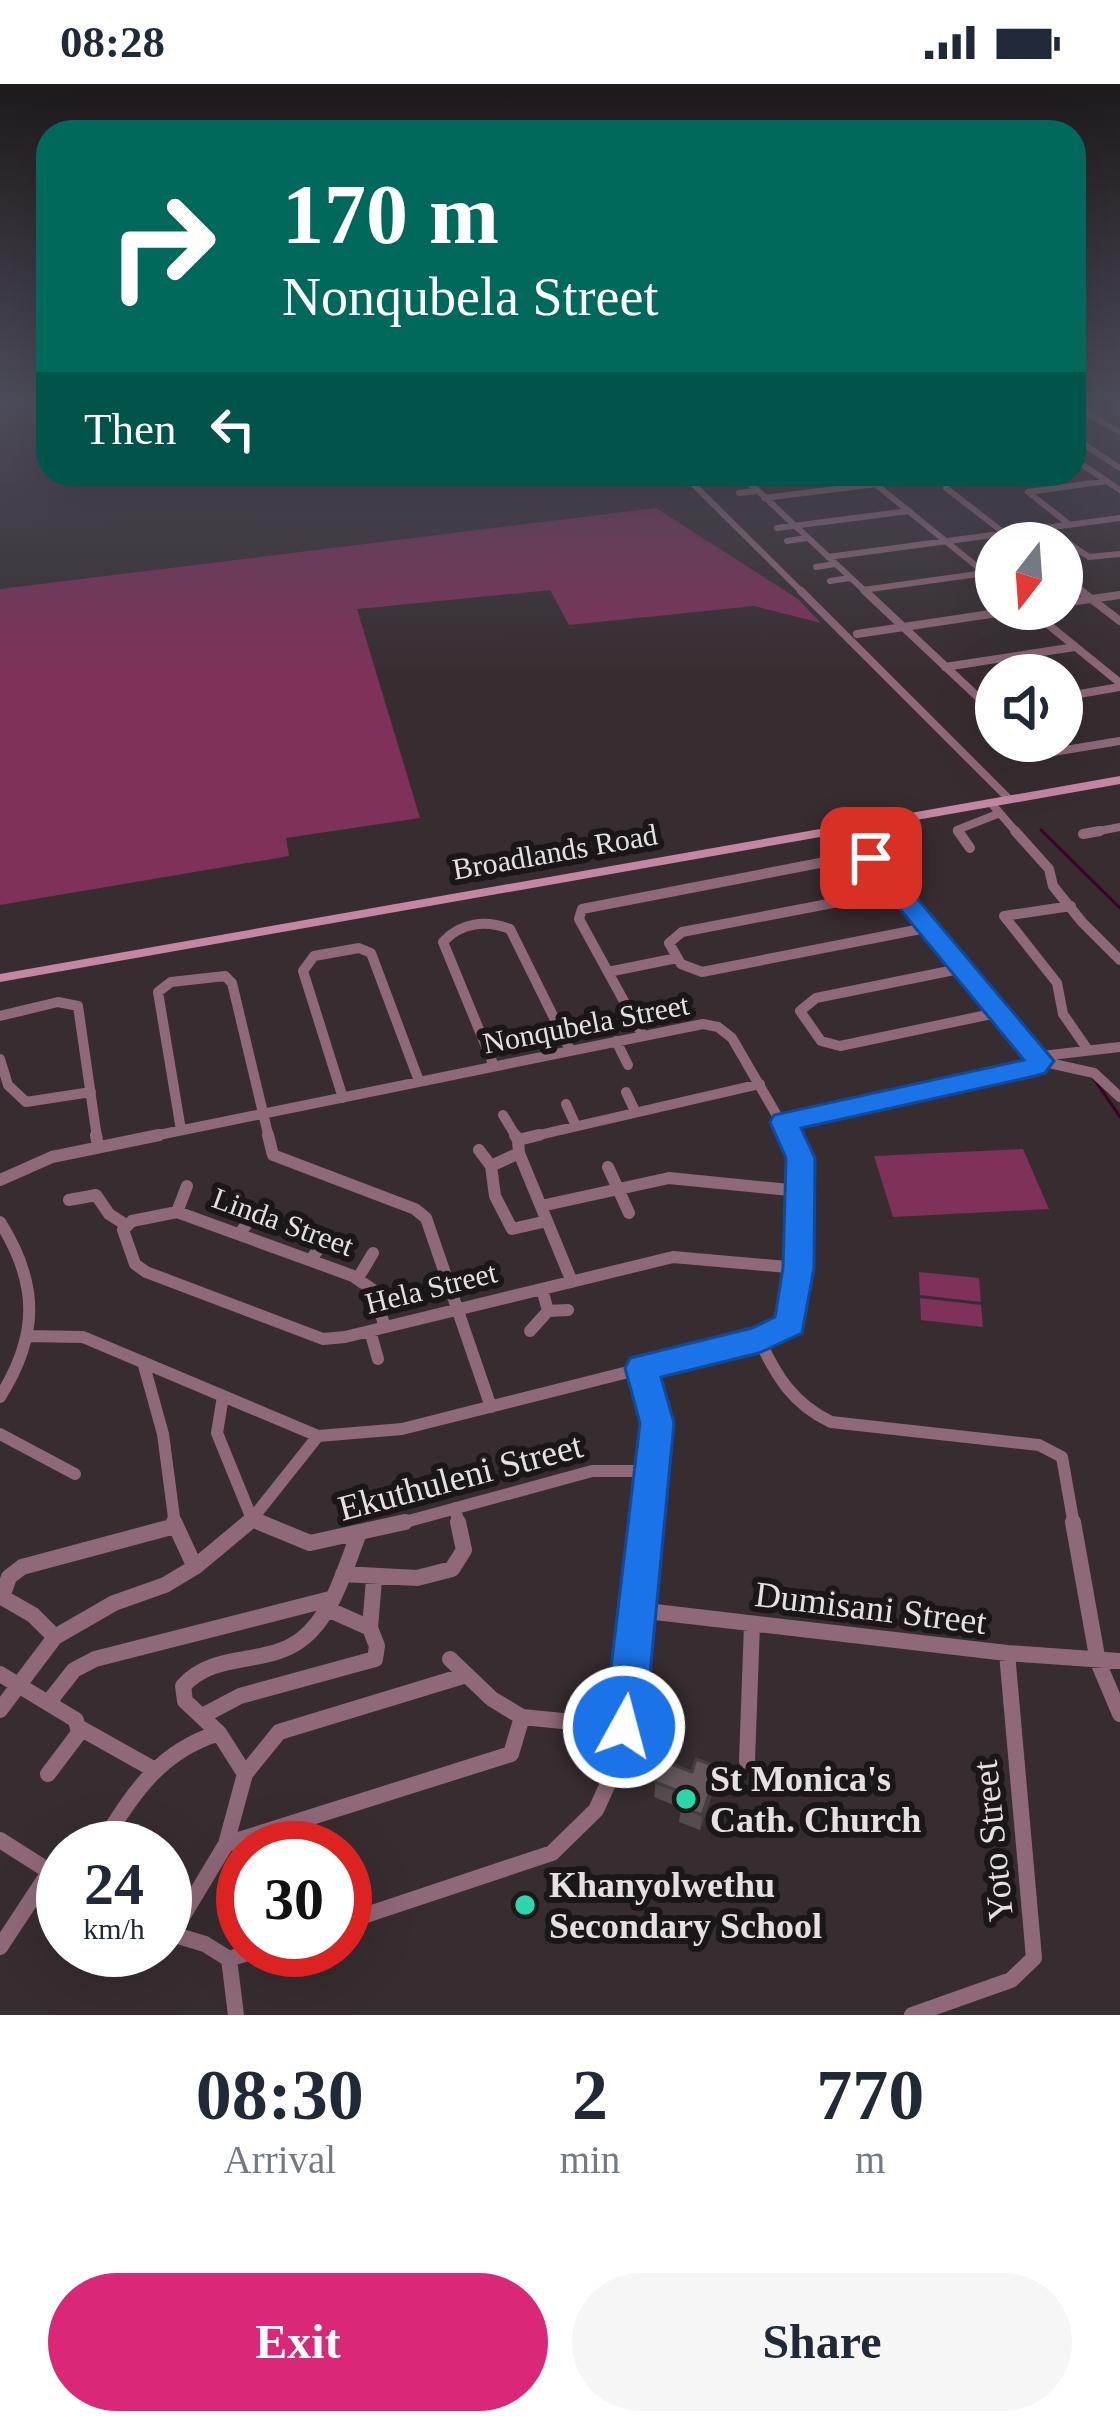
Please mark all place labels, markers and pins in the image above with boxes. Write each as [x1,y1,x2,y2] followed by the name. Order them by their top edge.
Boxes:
[820,807,922,909] pin
[710,1759,921,1840] place label: St Monica's Cath. Church
[673,1786,699,1812] marker: St Monica's Cath. Church
[549,1865,822,1946] place label: Khanyolwethu Secondary School
[512,1892,538,1918] marker: Khanyolwethu Secondary School

